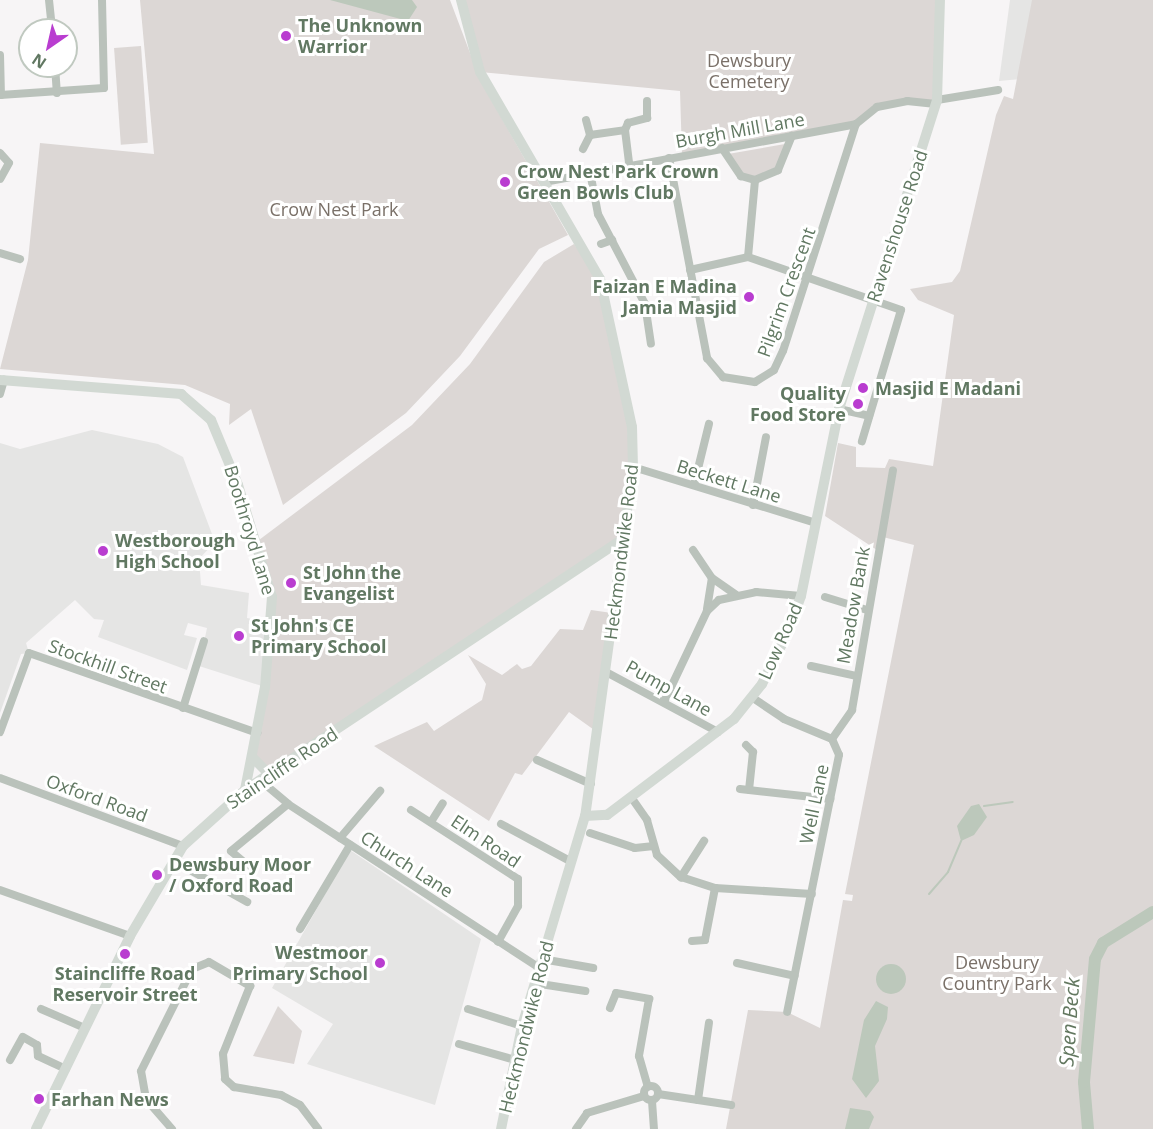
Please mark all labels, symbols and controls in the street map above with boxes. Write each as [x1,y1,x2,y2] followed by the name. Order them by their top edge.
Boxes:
[298,15,422,57] place label: The Unknown Warrior
[18,18,78,78] north arrow
[279,29,293,43] marker: The Unknown Warrior
[28,49,51,74] text: N
[707,50,791,92] park label: Dewsbury Cemetery
[674,108,806,152] street label: Burgh Mill Lane
[862,147,932,305] street label: Ravenshouse Road
[517,161,719,204] place label: Crow Nest Park Crown Green Bowls Club
[498,175,512,189] marker: Crow Nest Park Crown Green Bowls Club
[269,198,399,220] park label: Crow Nest Park
[753,224,819,360] street label: Pilgrim Crescent
[592,276,737,318] place label: Faizan E Madina Jamia Masjid
[742,290,756,304] marker: Faizan E Madina Jamia Masjid
[875,377,1021,399] place label: Masjid E Madani
[856,381,870,395] marker: Masjid E Madani
[750,383,846,426] place label: Quality Food Store
[851,397,865,411] marker: Quality Food Store
[674,455,784,507] street label: Beckett Lane
[220,463,280,597] street label: Boothroyd Lane
[600,463,642,641] street label: Heckmondwike Road
[115,530,235,572] place label: Westborough High School
[96,544,110,558] marker: Westborough High School
[832,545,874,665] street label: Meadow Bank
[303,562,401,604] place label: St John the Evangelist
[284,576,298,590] marker: St John the Evangelist
[753,599,807,683] street label: Low Road
[251,615,386,658] place label: St John's CE Primary School
[232,629,246,643] marker: St John's CE Primary School
[46,635,170,697] street label: Stockhill Street
[622,656,716,720] street label: Pump Lane
[222,723,342,813] street label: Staincliffe Road
[795,762,833,846] street label: Well Lane
[43,770,151,826] street label: Oxford Road
[447,810,525,872] street label: Elm Road
[357,826,457,902] street label: Church Lane
[169,854,311,896] place label: Dewsbury Moor / Oxford Road
[150,868,164,882] marker: Dewsbury Moor / Oxford Road
[494,939,558,1115] street label: Heckmondwike Road
[233,942,368,984] place label: Westmoor Primary School
[118,947,132,961] marker: Staincliffe Road Reservoir Street
[942,952,1052,994] park label: Dewsbury Country Park
[373,956,387,970] marker: Westmoor Primary School
[53,963,197,1006] place label: Staincliffe Road Reservoir Street
[1054,977,1084,1067] water label: Spen Beck
[51,1088,169,1110] place label: Farhan News
[32,1092,46,1106] marker: Farhan News

